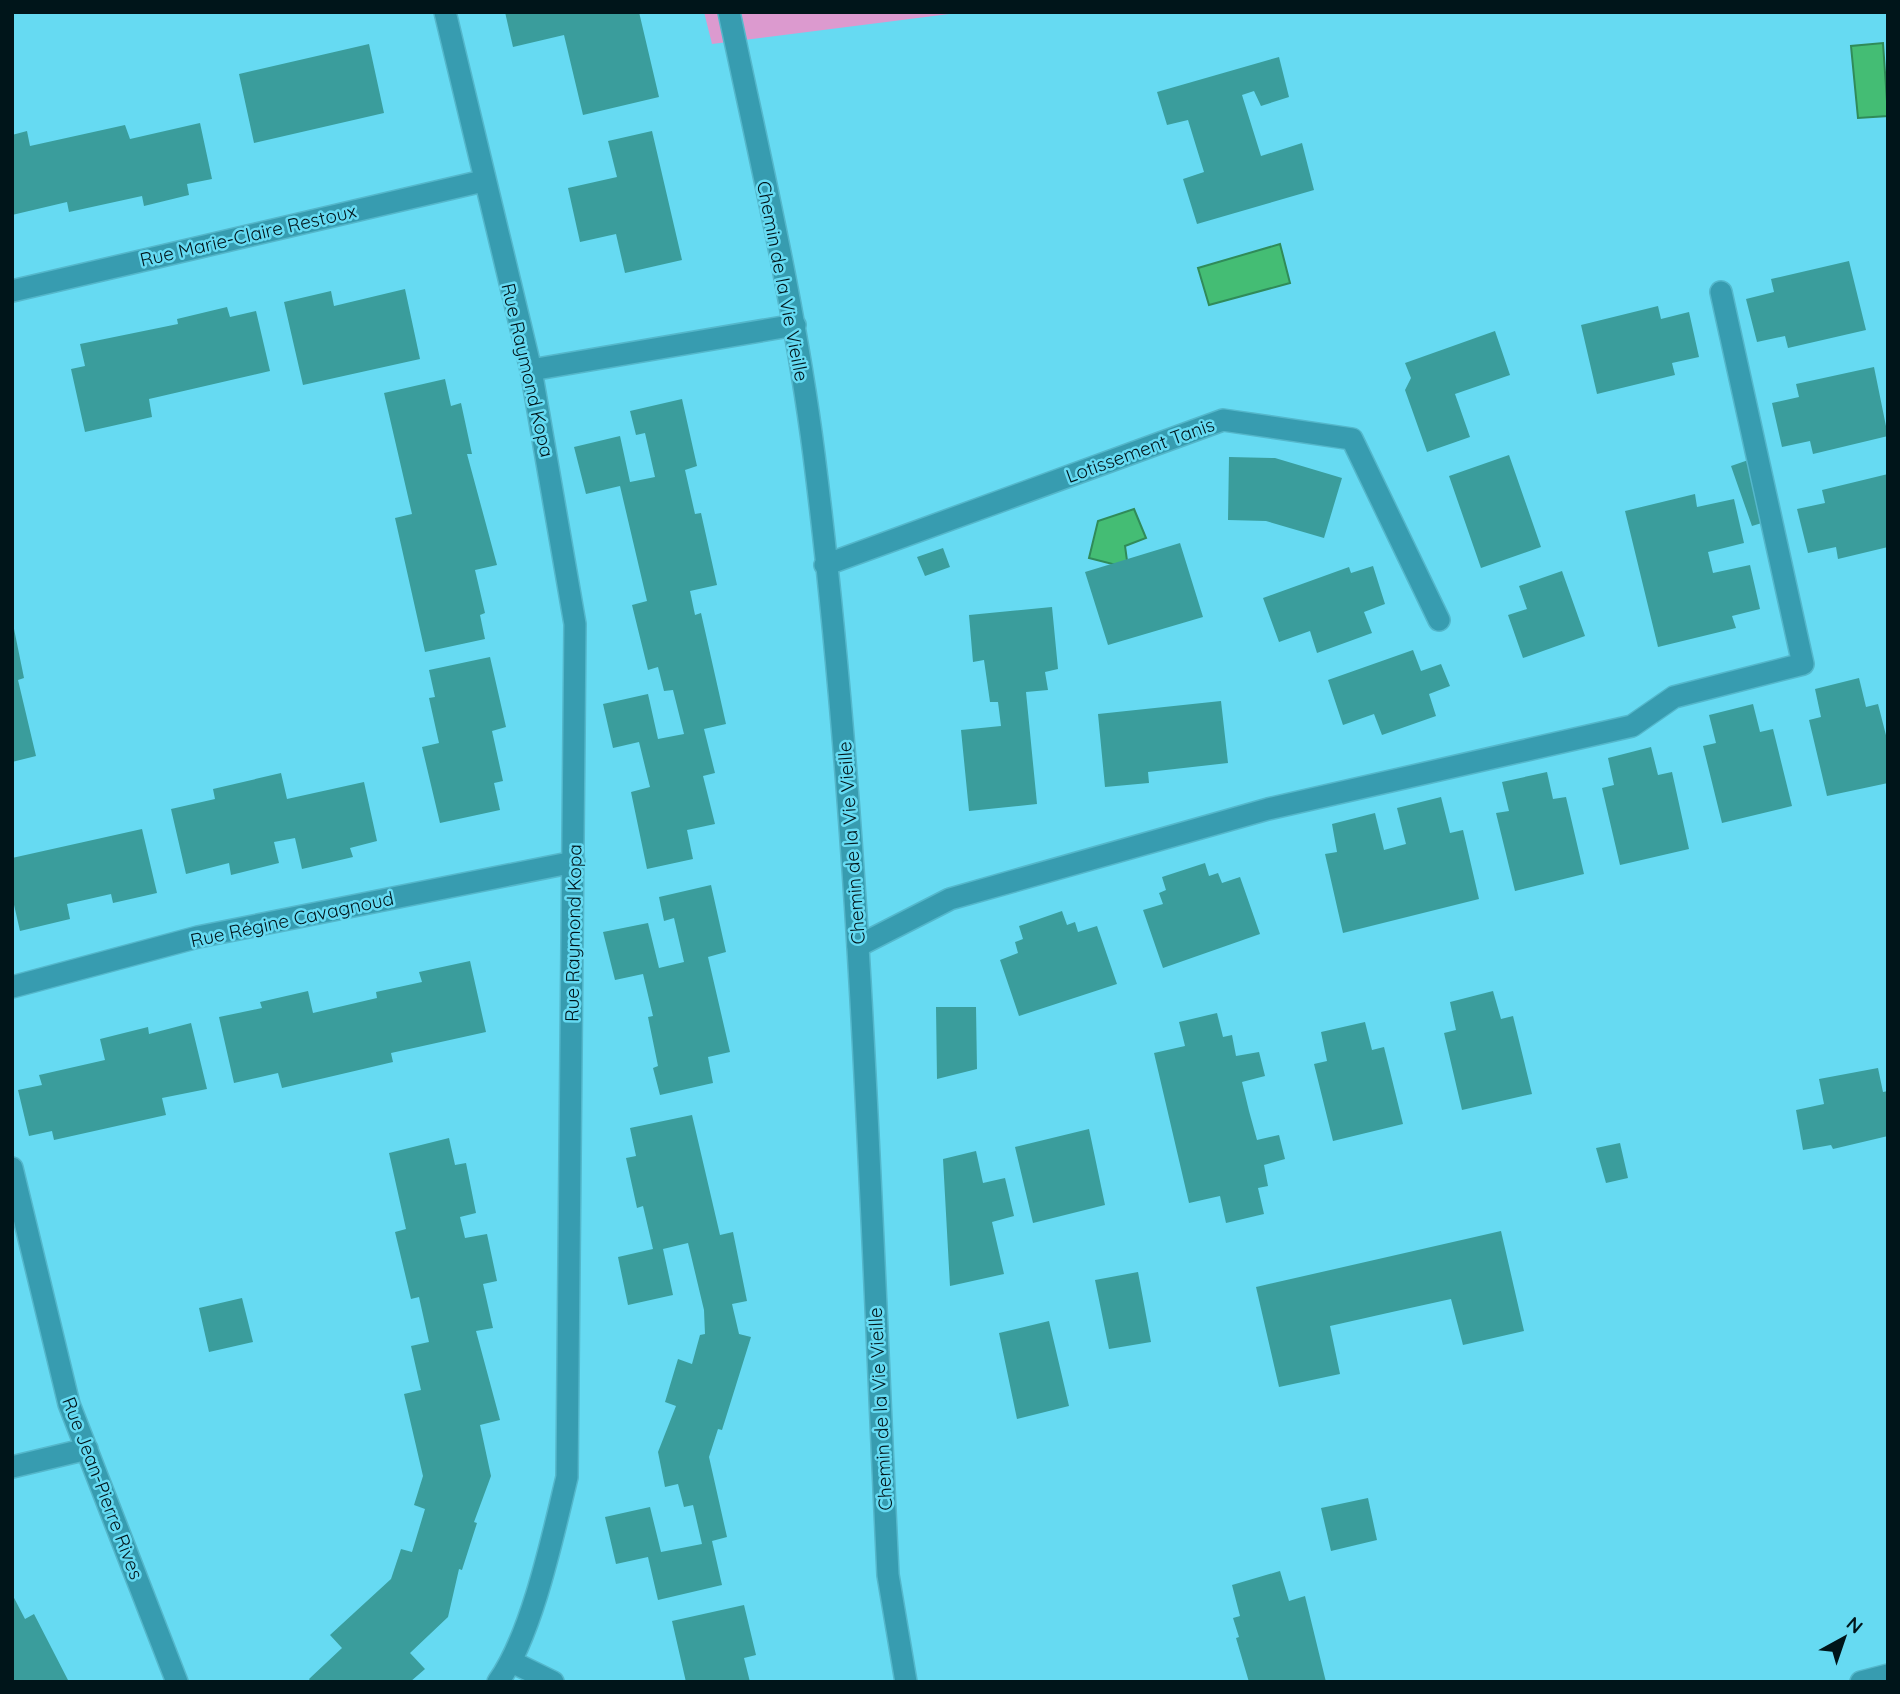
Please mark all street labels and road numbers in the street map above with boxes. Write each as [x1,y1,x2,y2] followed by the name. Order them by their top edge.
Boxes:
[752,179,814,383] street label: Chemin de la Vie Vieille
[137,198,359,272] street label: Rue Marie-Claire Restoux
[496,281,560,459] street label: Rue Raymond Kopa
[1062,412,1218,488] street label: Lotissement Tanis
[832,741,870,945] street label: Chemin de la Vie Vieille
[559,844,587,1022] street label: Rue Raymond Kopa
[188,886,396,952] street label: Rue Régine Cavagnoud
[863,1307,897,1511] street label: Chemin de la Vie Vieille
[57,1393,149,1583] street label: Rue Jean-Pierre Rives

